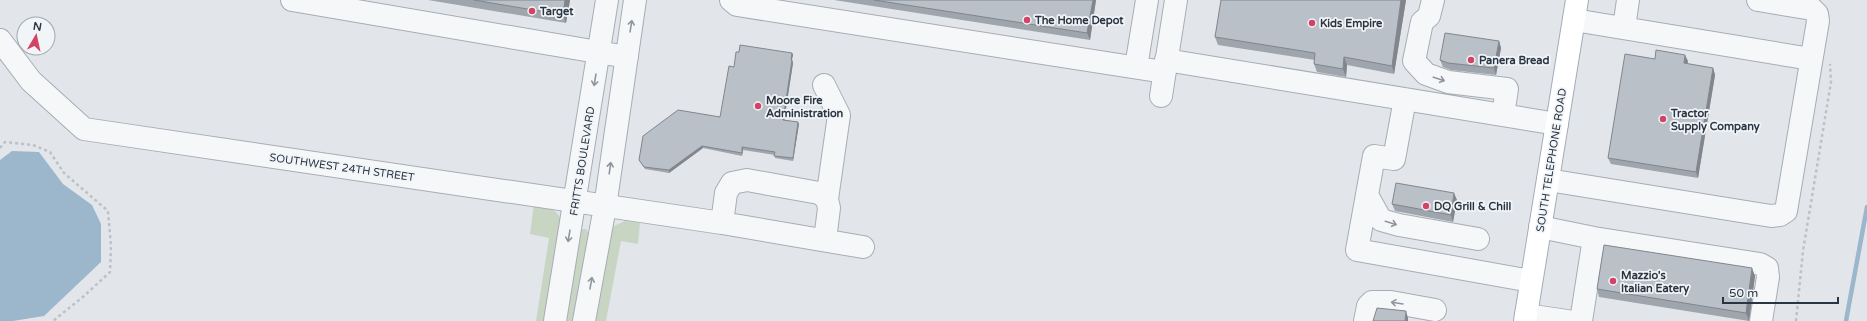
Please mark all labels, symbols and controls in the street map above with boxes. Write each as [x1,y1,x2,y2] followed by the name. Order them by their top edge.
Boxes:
[539,5,574,19] place label: Target
[527,6,537,16] marker: Target
[1034,14,1124,28] place label: The Home Depot
[1022,15,1032,25] marker: The Home Depot
[16,16,56,56] north arrow
[1320,17,1383,31] place label: Kids Empire
[1307,18,1317,28] marker: Kids Empire
[32,20,43,34] text: N
[628,20,636,33] one-way arrow
[1479,54,1549,67] place label: Panera Bread
[1466,55,1476,65] marker: Panera Bread
[590,73,598,86] one-way arrow
[1433,76,1446,83] one-way arrow
[1534,87,1569,233] street label: SOUTH TELEPHONE ROAD
[766,94,844,120] place label: Moore Fire Administration
[753,101,763,111] marker: Moore Fire Administration
[567,106,598,217] street label: FRITTS BOULEVARD
[1670,107,1760,134] place label: Tractor Supply Company
[1658,114,1668,124] marker: Tractor Supply Company
[269,151,416,184] street label: SOUTHWEST 24TH STREET
[606,162,614,175] one-way arrow
[1434,200,1511,213] place label: DQ Grill & Chill
[1421,201,1431,211] marker: DQ Grill & Chill
[1384,220,1397,227] one-way arrow
[565,229,573,242] one-way arrow
[1621,269,1689,296] place label: Mazzio's Italian Eatery
[1608,276,1618,286] marker: Mazzio's Italian Eatery
[587,277,595,290] one-way arrow
[1723,279,1838,305] scale bar
[1729,286,1758,300] text: 50 m
[1391,299,1404,307] one-way arrow

